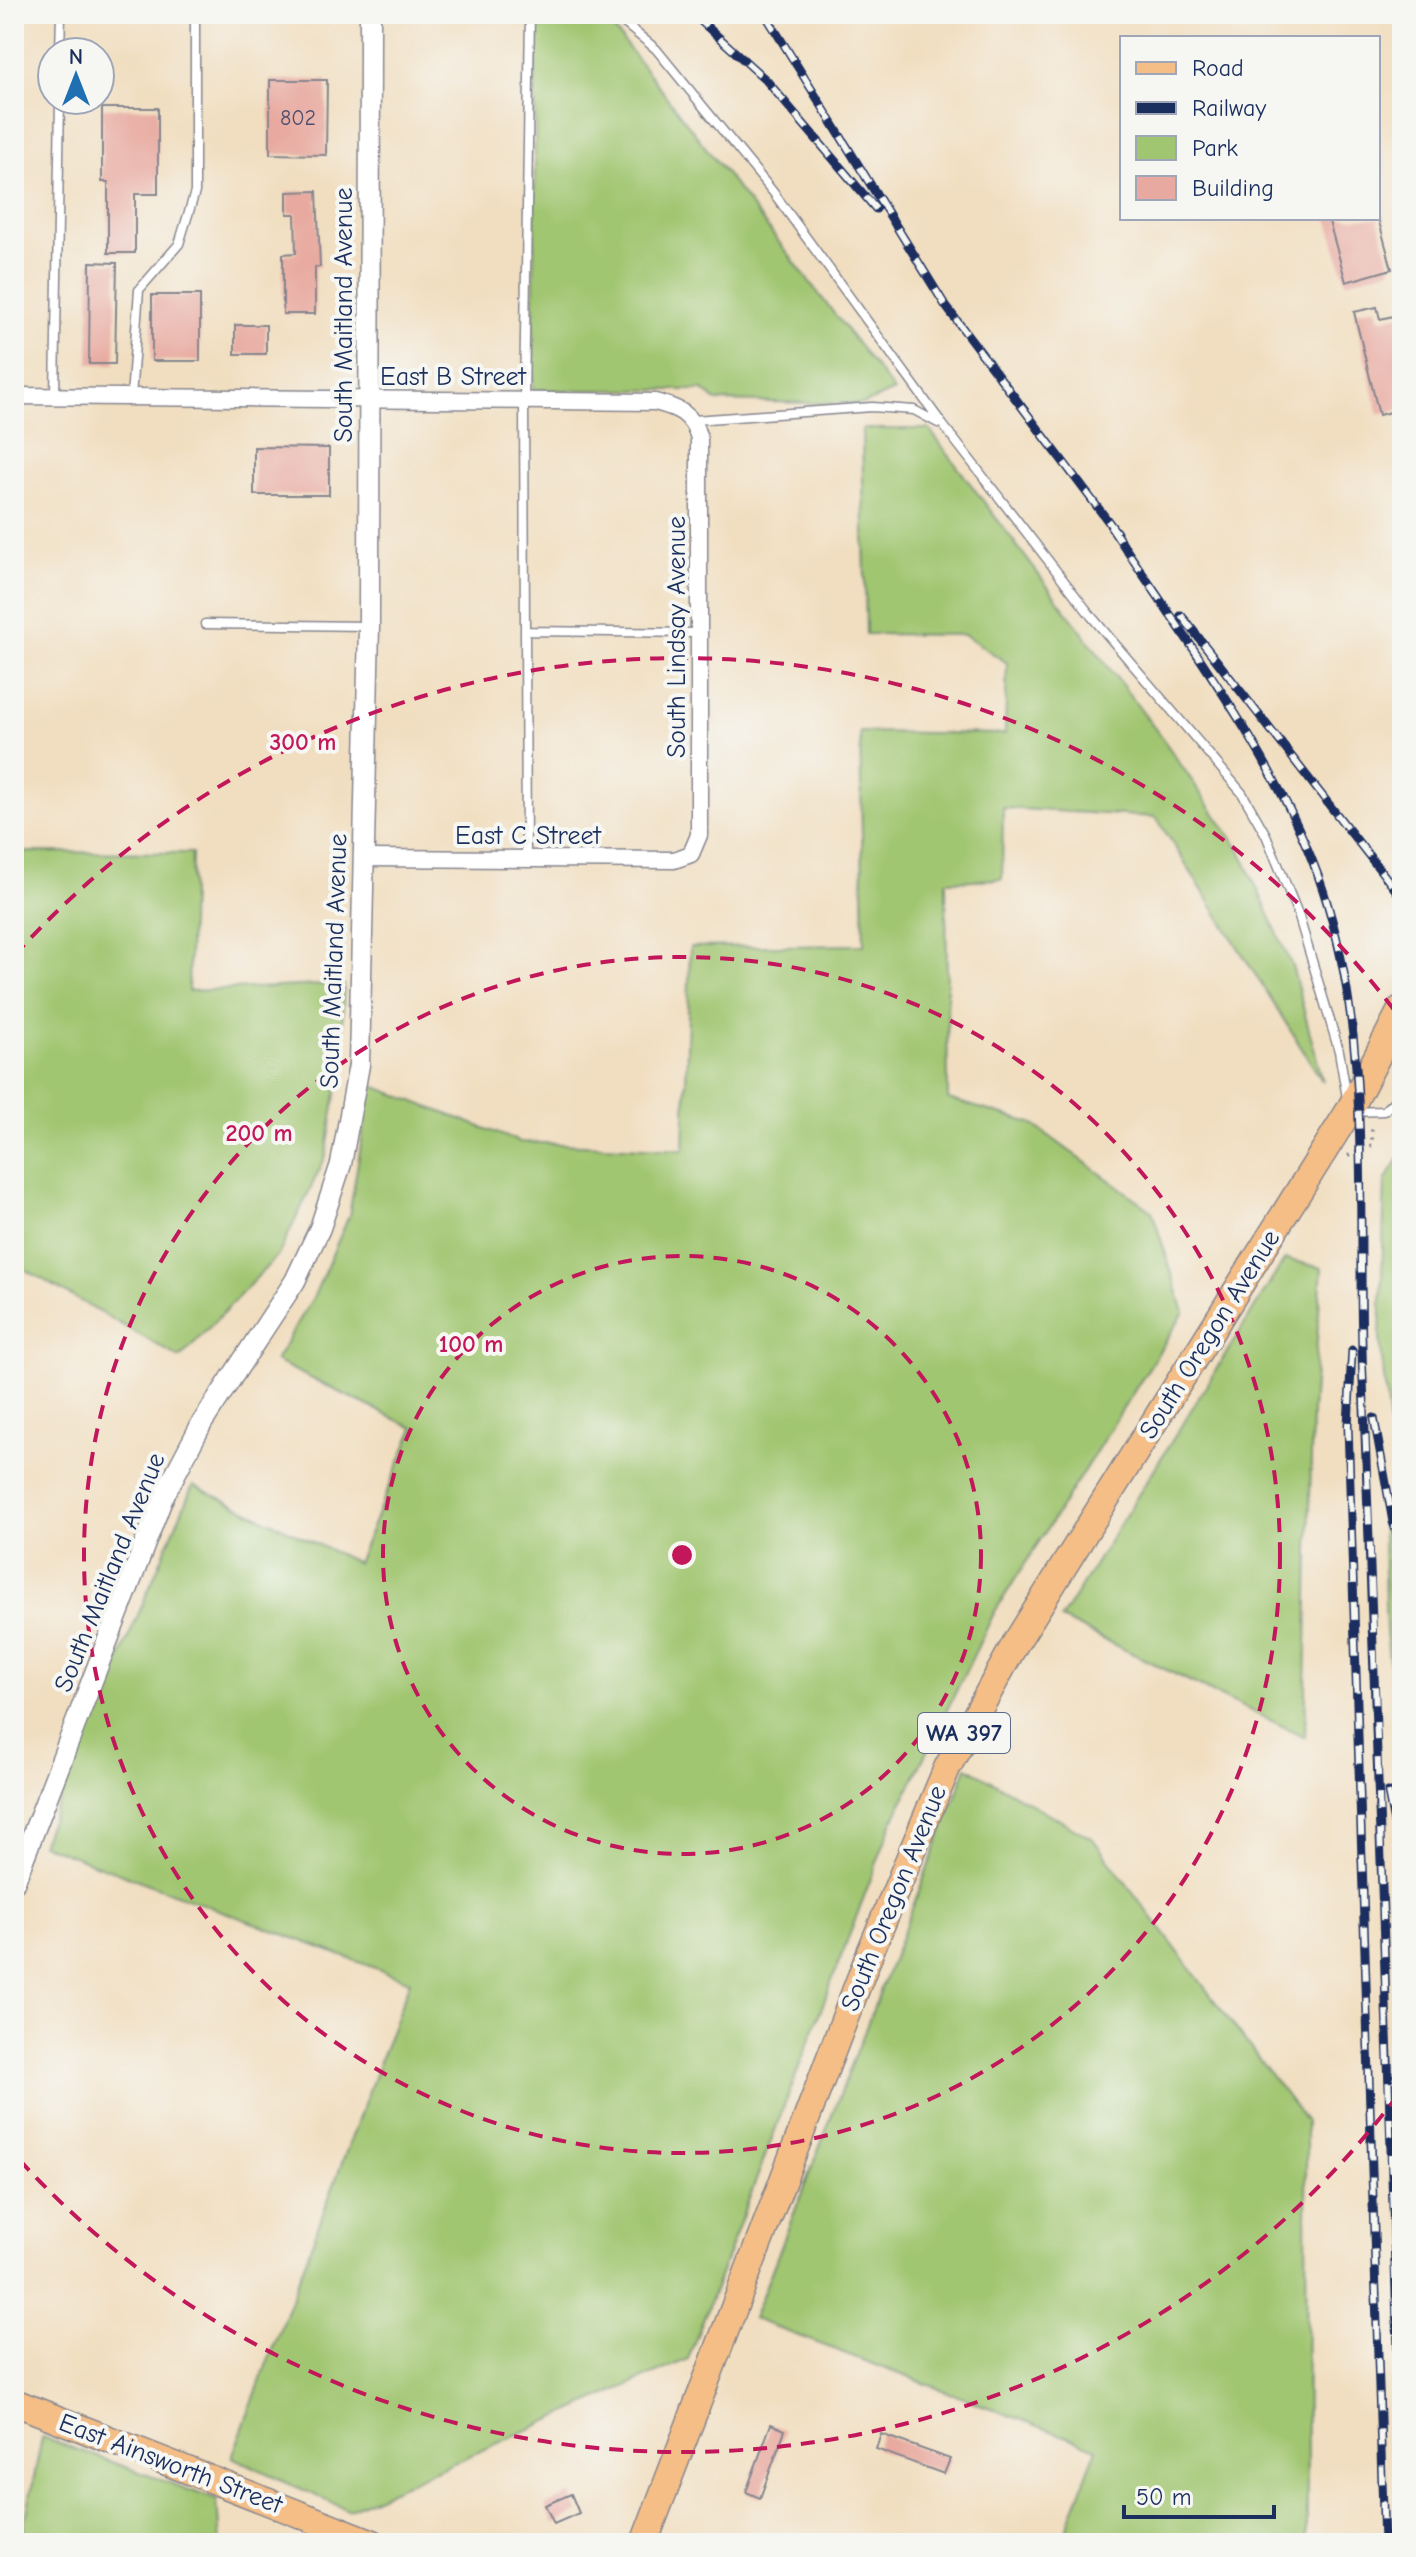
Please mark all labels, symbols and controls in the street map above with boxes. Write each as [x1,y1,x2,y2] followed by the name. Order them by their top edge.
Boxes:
[36,36,116,116] north arrow
[1120,36,1380,220] legend
[69,44,83,70] text: N
[1192,54,1244,82] text: Road
[1192,94,1266,122] text: Railway
[280,105,316,131] house number: 802
[1192,134,1238,162] text: Park
[1192,174,1274,202] text: Building
[329,187,359,443] street label: South Maitland Avenue
[380,362,528,392] street label: East B Street
[662,516,692,758] street label: South Lindsay Avenue
[270,728,336,756] text: 300 m
[455,821,602,851] street label: East C Street
[315,833,353,1089] street label: South Maitland Avenue
[225,1119,293,1147] text: 200 m
[1133,1224,1286,1445] street label: South Oregon Avenue
[439,1330,503,1358] text: 100 m
[48,1448,172,1696] street label: South Maitland Avenue
[668,1541,696,1569] centre of rings
[918,1713,1010,1753] road number: WA 397
[835,1781,953,2016] street label: South Oregon Avenue
[55,2408,288,2521] street label: East Ainsworth Street
[1124,2469,1274,2519] scale bar
[1136,2483,1192,2511] text: 50 m

